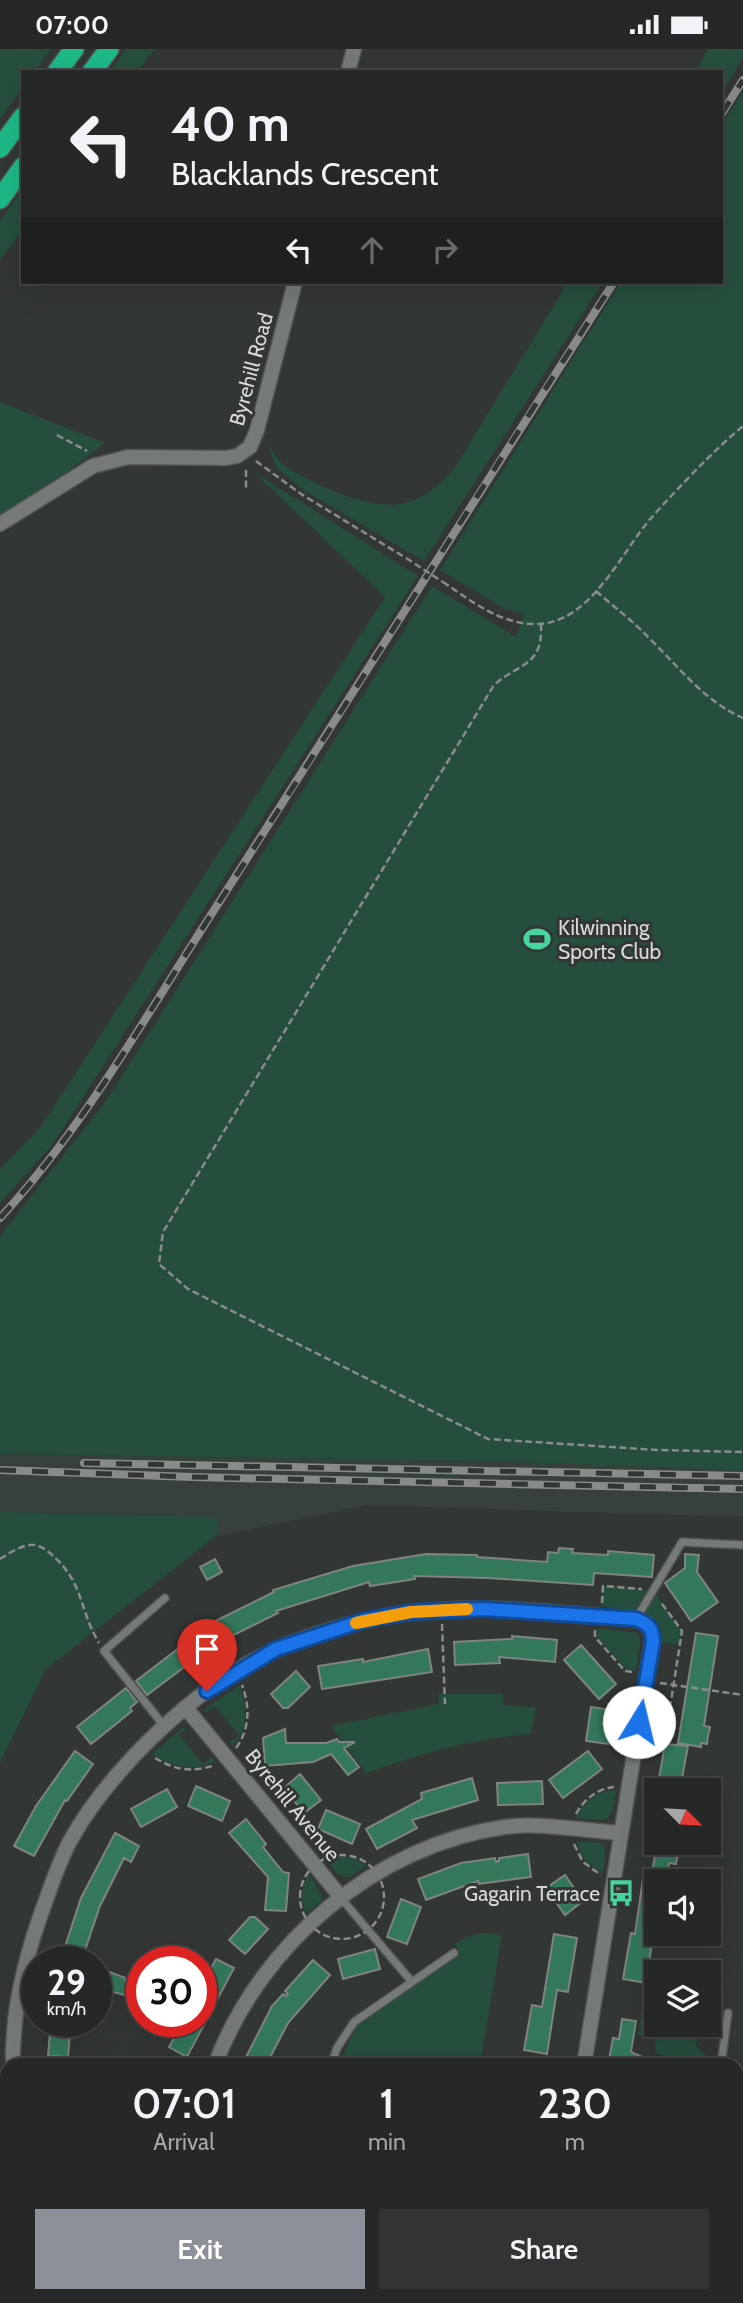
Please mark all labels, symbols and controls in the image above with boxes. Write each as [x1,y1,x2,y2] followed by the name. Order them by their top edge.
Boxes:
[35,9,109,41] text: 07:00
[171,94,290,153] text: 40 m
[56,98,147,189] icon: left
[171,154,439,193] text: Blacklands Crescent
[280,231,318,269] icon: left
[353,231,391,269] icon: ahead
[426,231,464,269] icon: right
[224,310,278,428] street label: Byrehill Road
[558,915,661,964] place label: Kilwinning Sports Club
[522,924,552,954] sports icon: Kilwinning Sports Club
[177,1619,237,1691] pin
[188,1630,226,1668] icon: arrive
[602,1685,676,1759] position arrow
[240,1744,346,1866] street label: Byrehill Avenue
[644,1778,721,1855] north arrow
[644,1778,721,2037] map controls
[644,1869,721,1946] button: sound
[606,1878,636,1908] bus stop icon: Gagarin Terrace
[464,1881,600,1906] place label: Gagarin Terrace
[126,1946,217,2037] speed limit sign: 30
[644,1960,721,2037] button: layers
[47,1961,86,2004] text: 29
[47,1998,86,2020] text: km/h
[132,2077,236,2129] text: 07:01
[379,2077,394,2129] text: 1
[538,2077,612,2129] text: 230
[153,2128,215,2156] text: Arrival
[368,2128,406,2156] text: min
[565,2128,585,2156] text: m
[35,2209,365,2289] button: Exit
[379,2209,709,2289] button: Share

